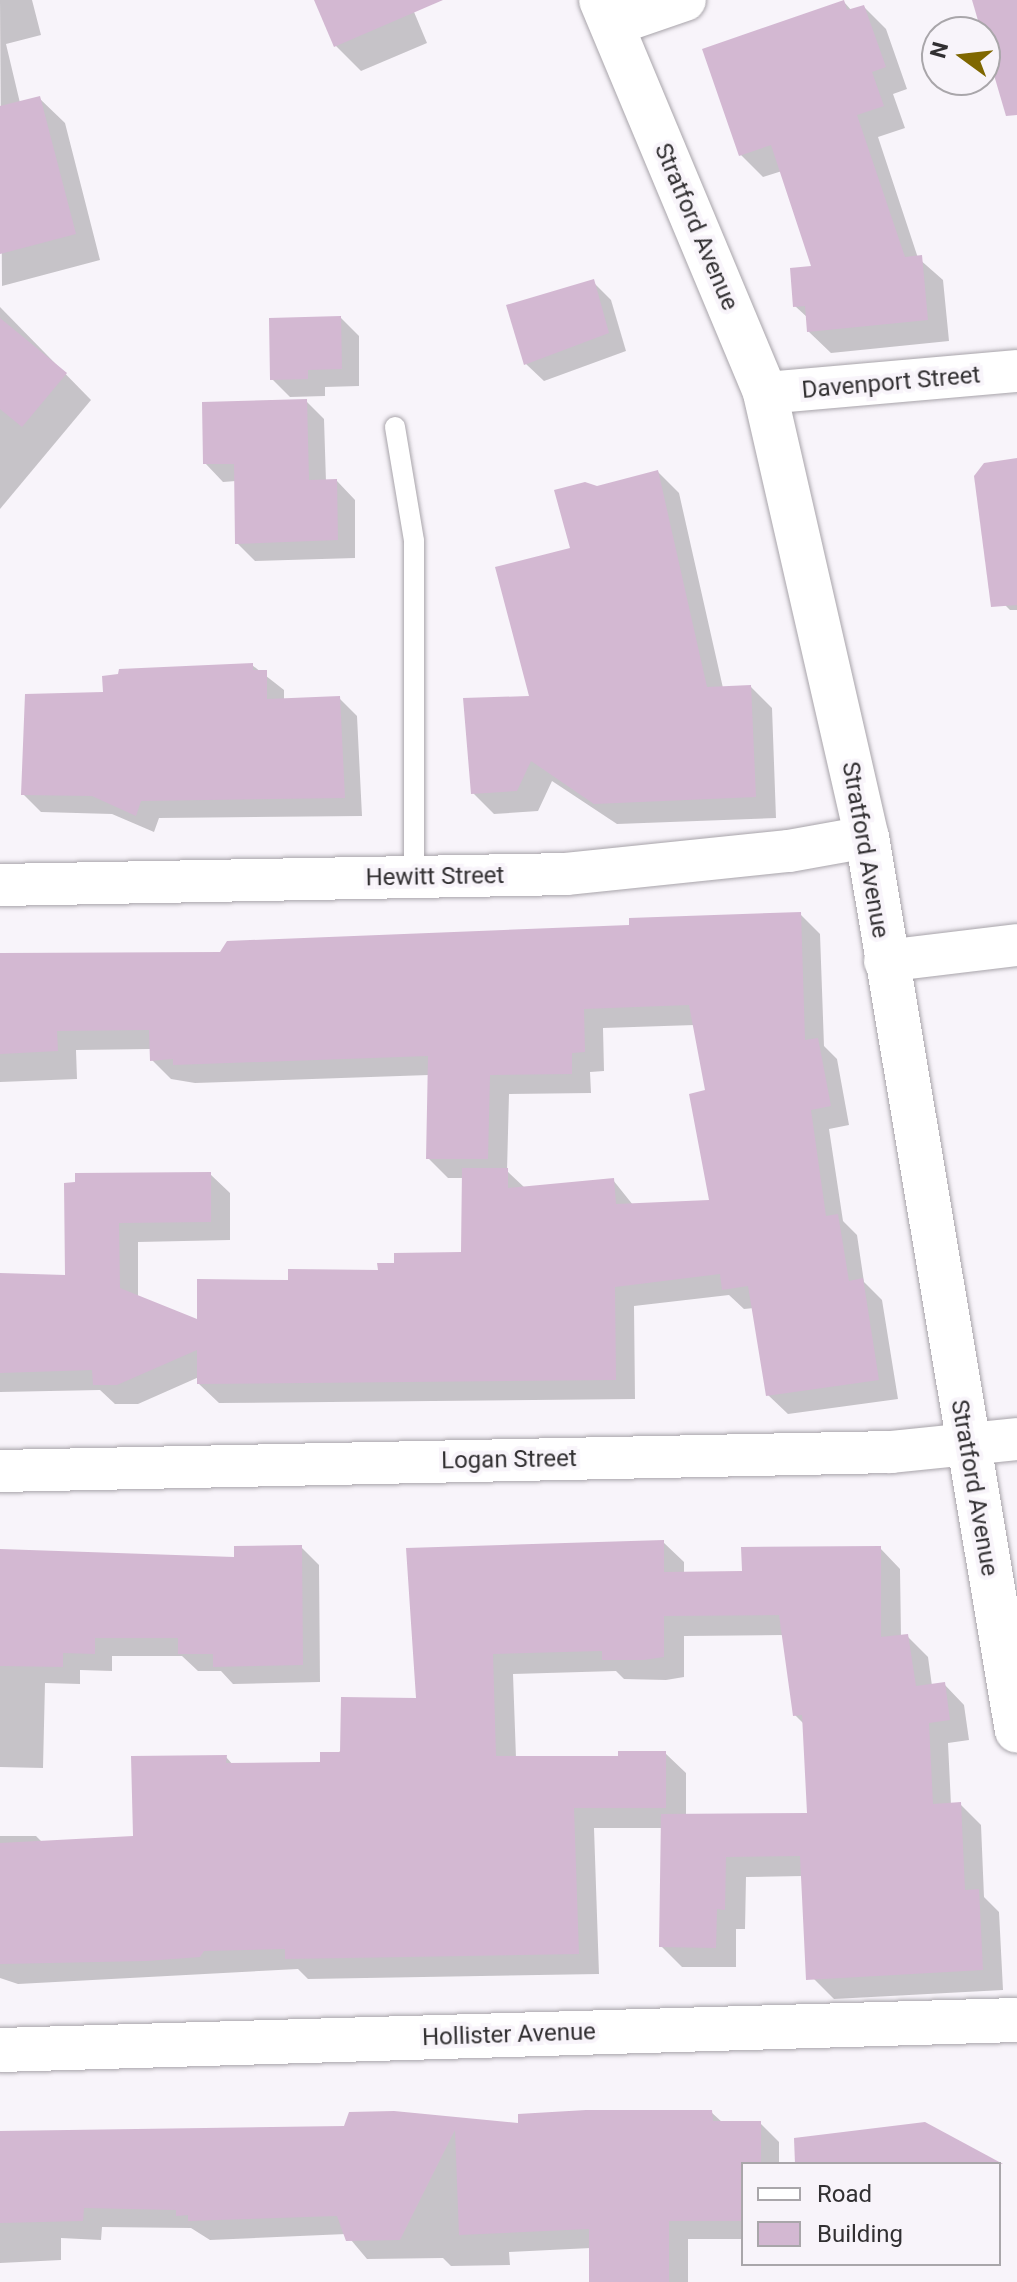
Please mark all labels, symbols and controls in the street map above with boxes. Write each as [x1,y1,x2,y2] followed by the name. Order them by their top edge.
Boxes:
[921,16,1001,96] north arrow
[925,39,953,61] text: N
[648,139,744,315] street label: Stratford Avenue
[801,361,981,405] street label: Davenport Street
[835,760,895,940] street label: Stratford Avenue
[365,861,505,893] street label: Hewitt Street
[944,1398,1004,1578] street label: Stratford Avenue
[441,1444,577,1476] street label: Logan Street
[422,2018,596,2052] street label: Hollister Avenue
[741,2162,1001,2266] legend
[817,2180,872,2208] text: Road
[817,2220,903,2248] text: Building

